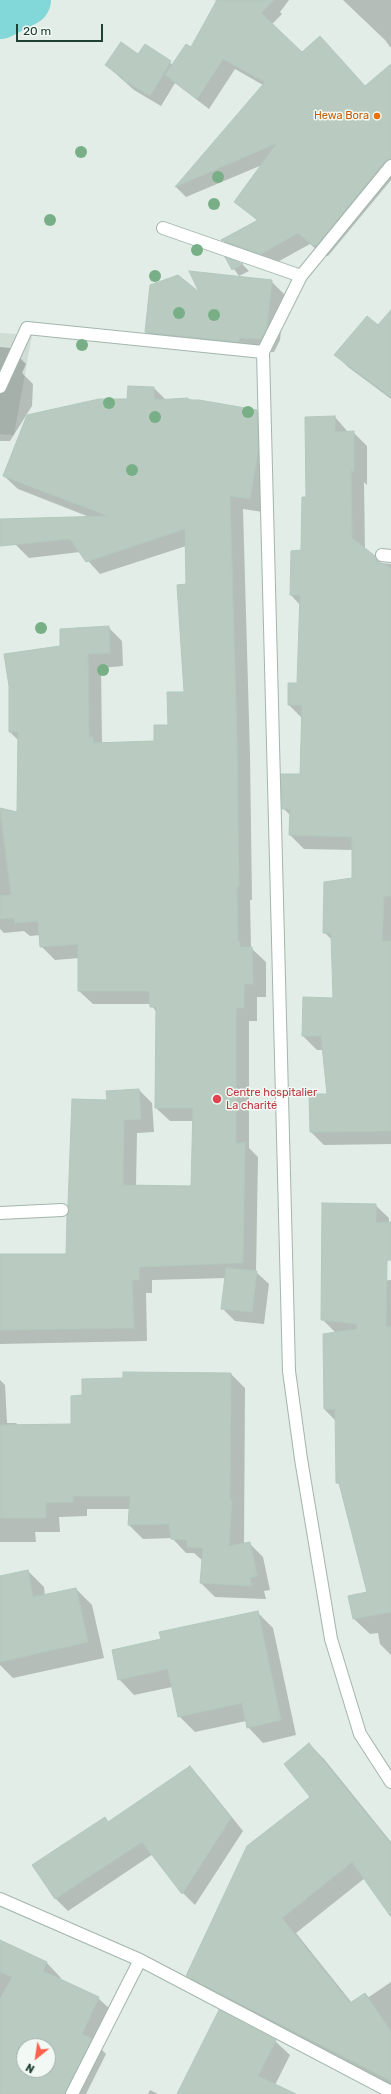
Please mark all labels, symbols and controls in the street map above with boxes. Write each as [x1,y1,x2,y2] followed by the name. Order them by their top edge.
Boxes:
[18,16,105,42] scale bar
[23,24,51,38] text: 20 m
[314,109,369,123] place label: Hewa Bora
[372,111,382,121] marker: Hewa Bora
[226,1086,317,1112] place label: Centre hospitalier La charité
[211,1093,223,1105] marker: Centre hospitalier La charité
[16,2038,56,2078] north arrow
[24,2060,37,2076] text: N

